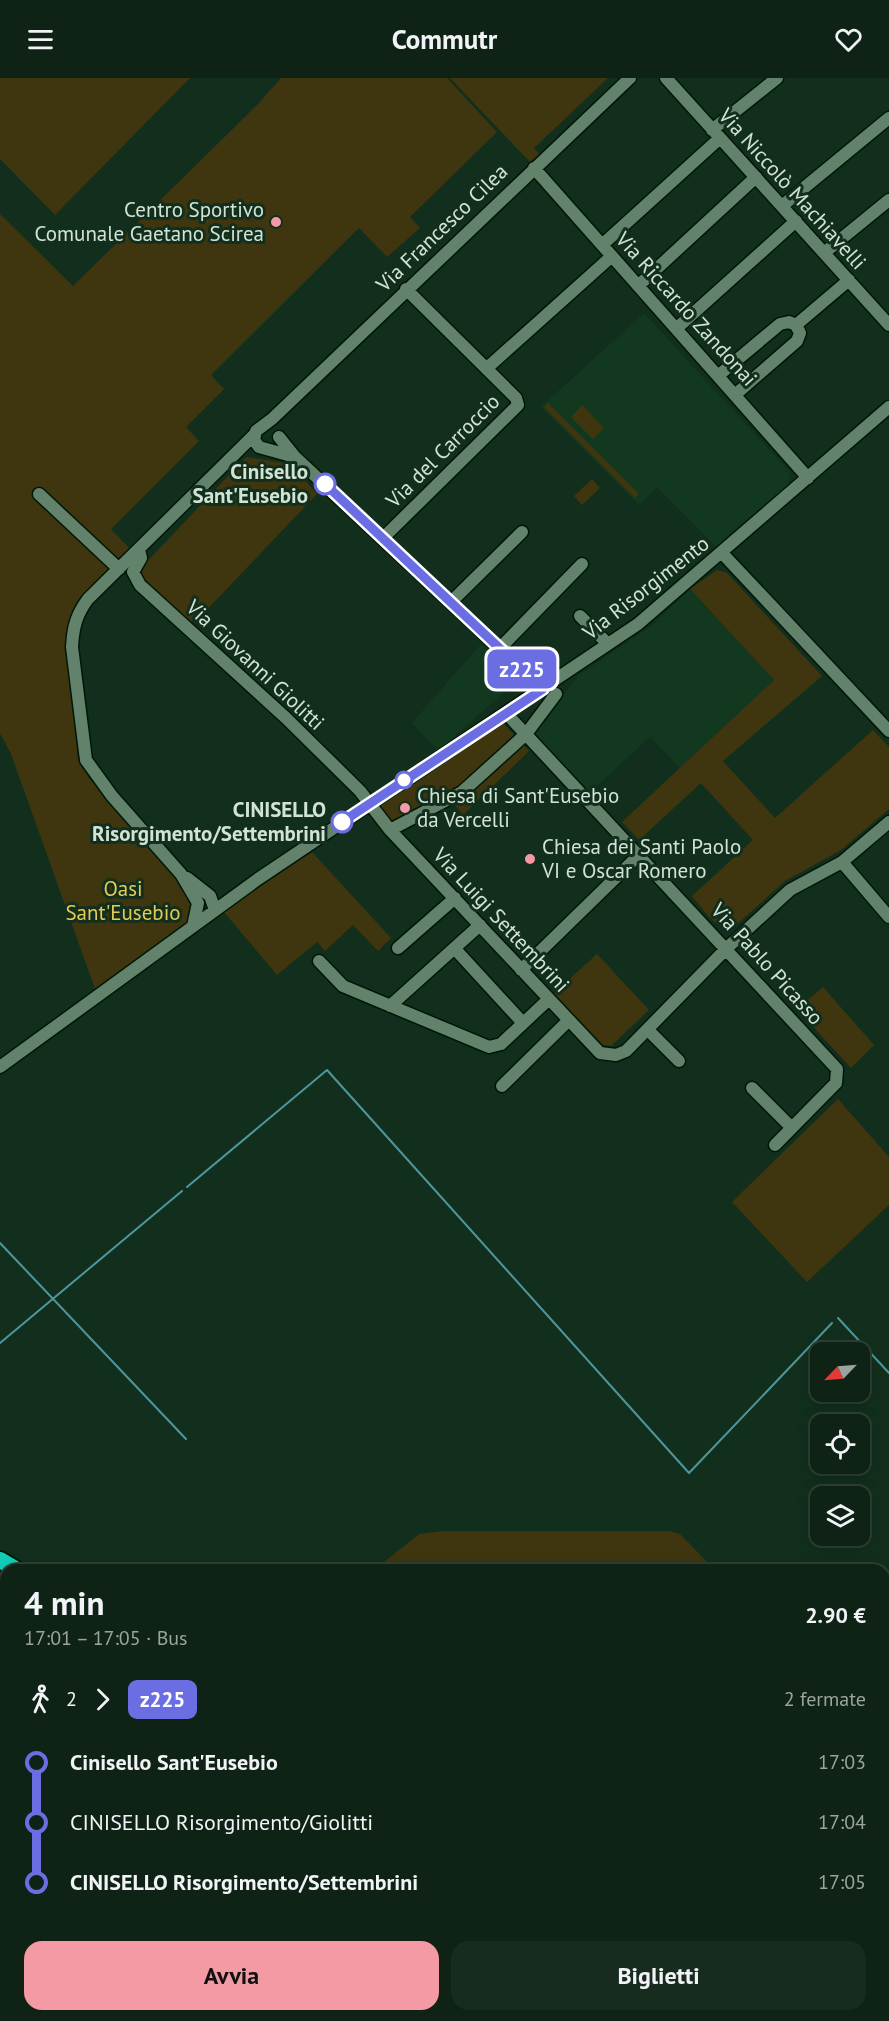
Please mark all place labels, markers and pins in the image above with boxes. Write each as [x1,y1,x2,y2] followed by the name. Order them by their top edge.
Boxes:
[35,196,264,247] place label: Centro Sportivo Comunale Gaetano Scirea
[269,215,283,229] marker: Centro Sportivo Comunale Gaetano Scirea
[193,458,308,509] place label: Cinisello Sant'Eusebio
[314,473,336,495] marker: Cinisello Sant'Eusebio
[395,771,413,789] unlabelled marker
[417,782,619,833] place label: Chiesa di Sant'Eusebio da Vercelli
[92,796,326,847] place label: CINISELLO Risorgimento/Settembrini
[398,801,412,815] marker: Chiesa di Sant'Eusebio da Vercelli
[331,811,353,833] marker: CINISELLO Risorgimento/Settembrini
[541,833,741,884] place label: Chiesa dei Santi Paolo VI e Oscar Romero
[523,852,537,866] marker: Chiesa dei Santi Paolo VI e Oscar Romero

